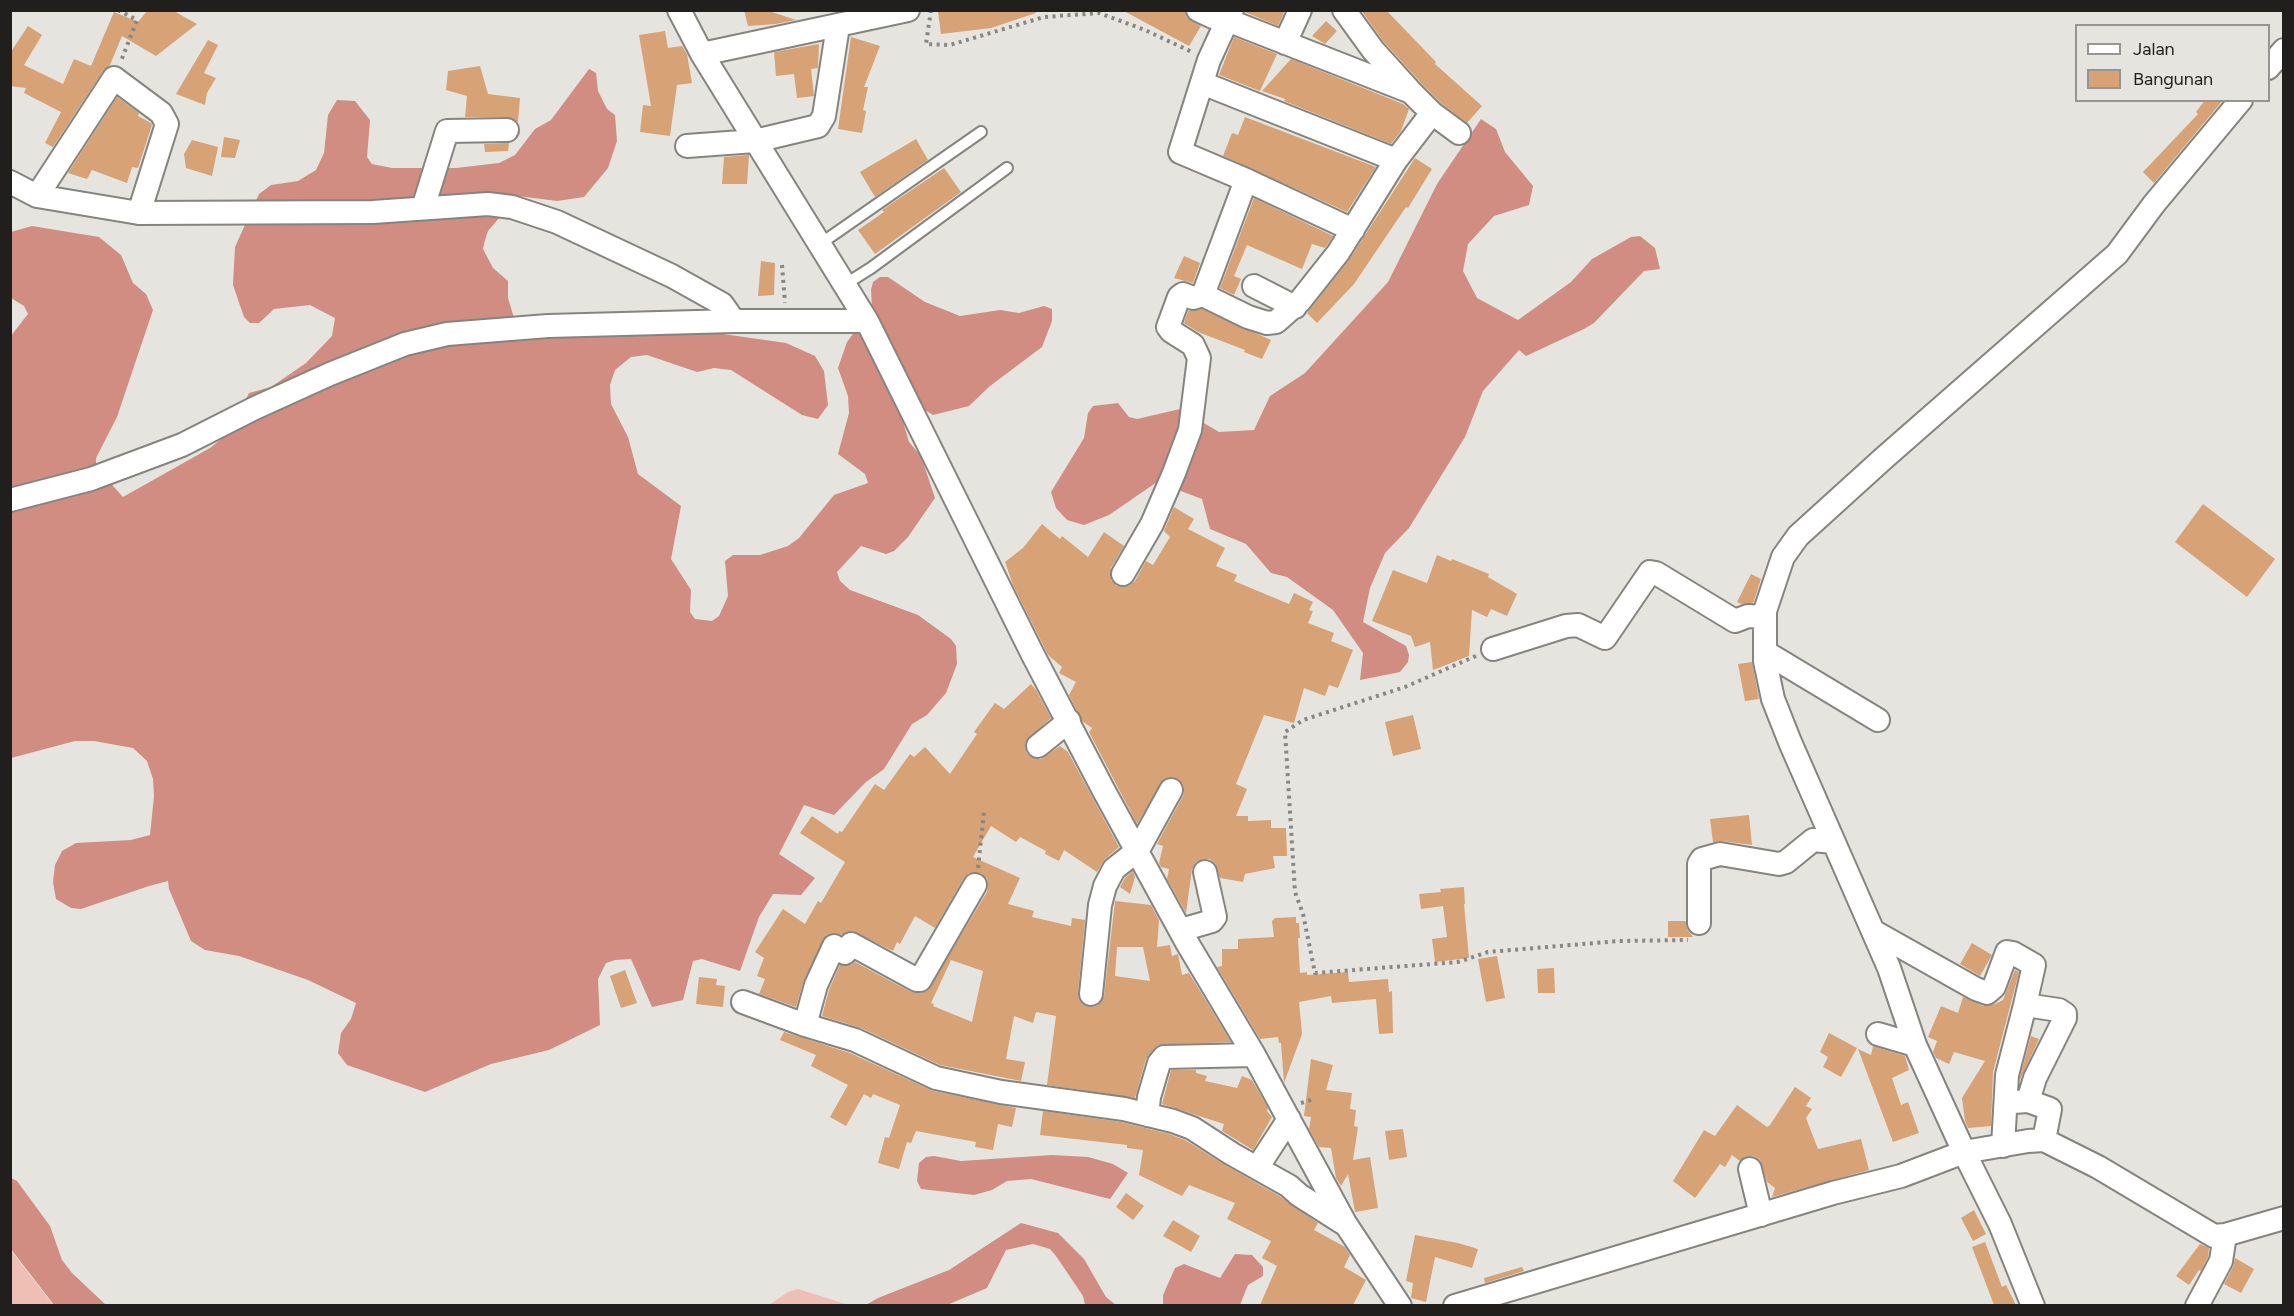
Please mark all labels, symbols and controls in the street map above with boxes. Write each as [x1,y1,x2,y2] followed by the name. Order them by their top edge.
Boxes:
[2075,24,2270,102] legend
[2133,38,2175,60] text: Jalan
[2133,68,2213,90] text: Bangunan

